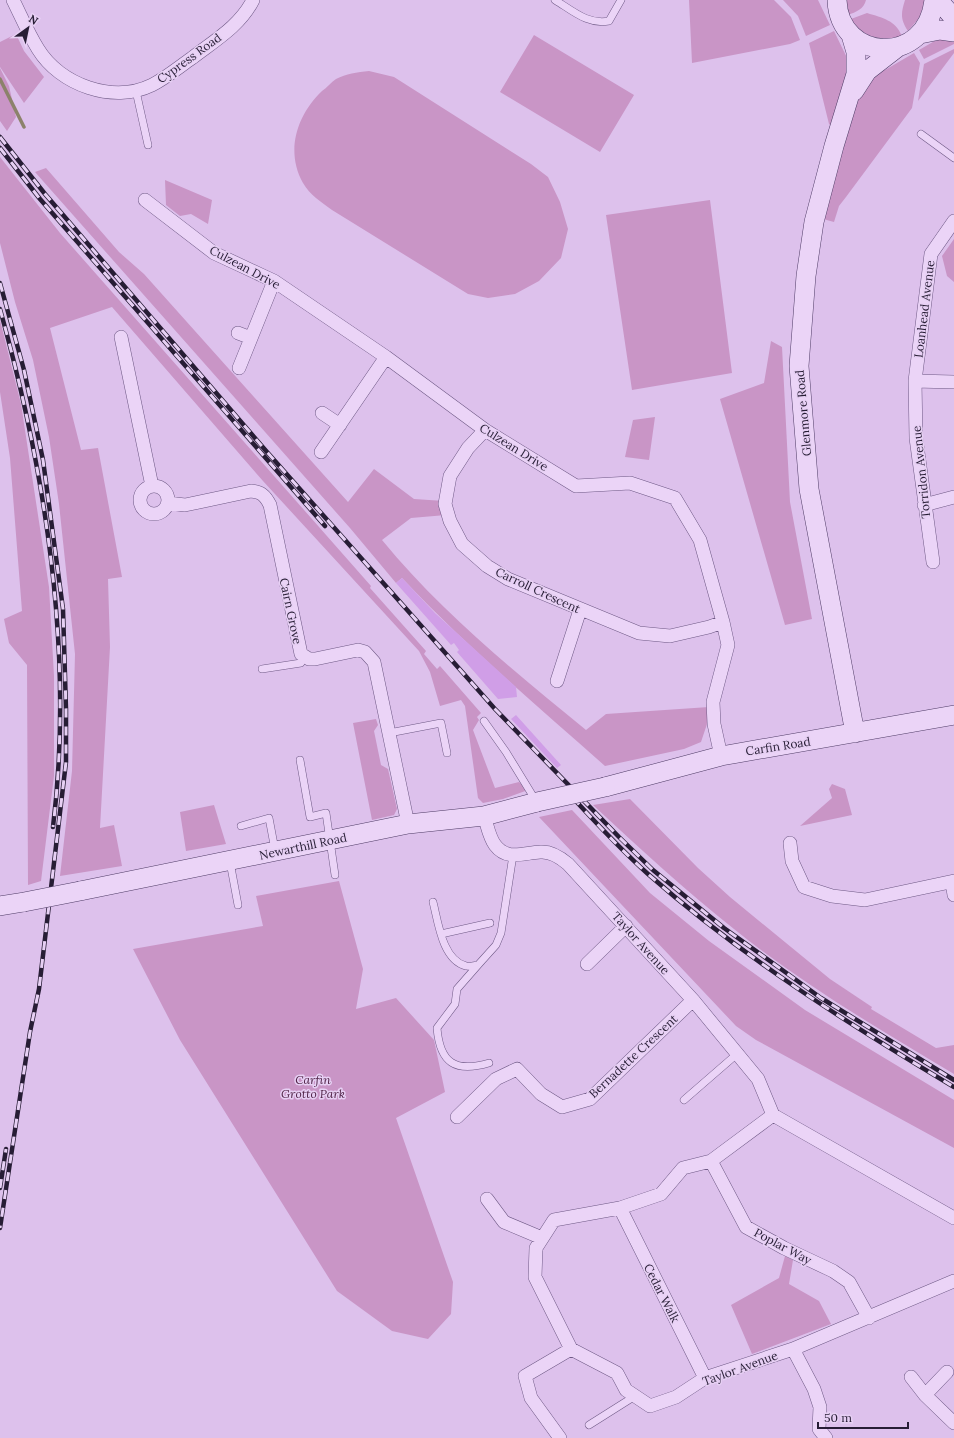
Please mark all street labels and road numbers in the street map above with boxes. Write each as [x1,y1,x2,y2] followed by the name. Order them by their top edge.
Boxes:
[154,30,224,86] street label: Cypress Road
[207,242,283,292] street label: Culzean Drive
[911,259,937,359] street label: Loanhead Avenue
[792,369,814,457] street label: Glenmore Road
[477,420,551,474] street label: Culzean Drive
[909,424,933,519] street label: Torridon Avenue
[493,564,583,616] street label: Carroll Crescent
[277,577,305,646] street label: Cairn Grove
[744,733,812,759] street label: Carfin Road
[258,829,348,863] street label: Newarthill Road
[609,909,673,978] street label: Taylor Avenue
[586,1011,681,1101] street label: Bernadette Crescent
[752,1225,815,1268] street label: Poplar Way
[641,1261,683,1325] street label: Cedar Walk
[700,1347,780,1389] street label: Taylor Avenue

